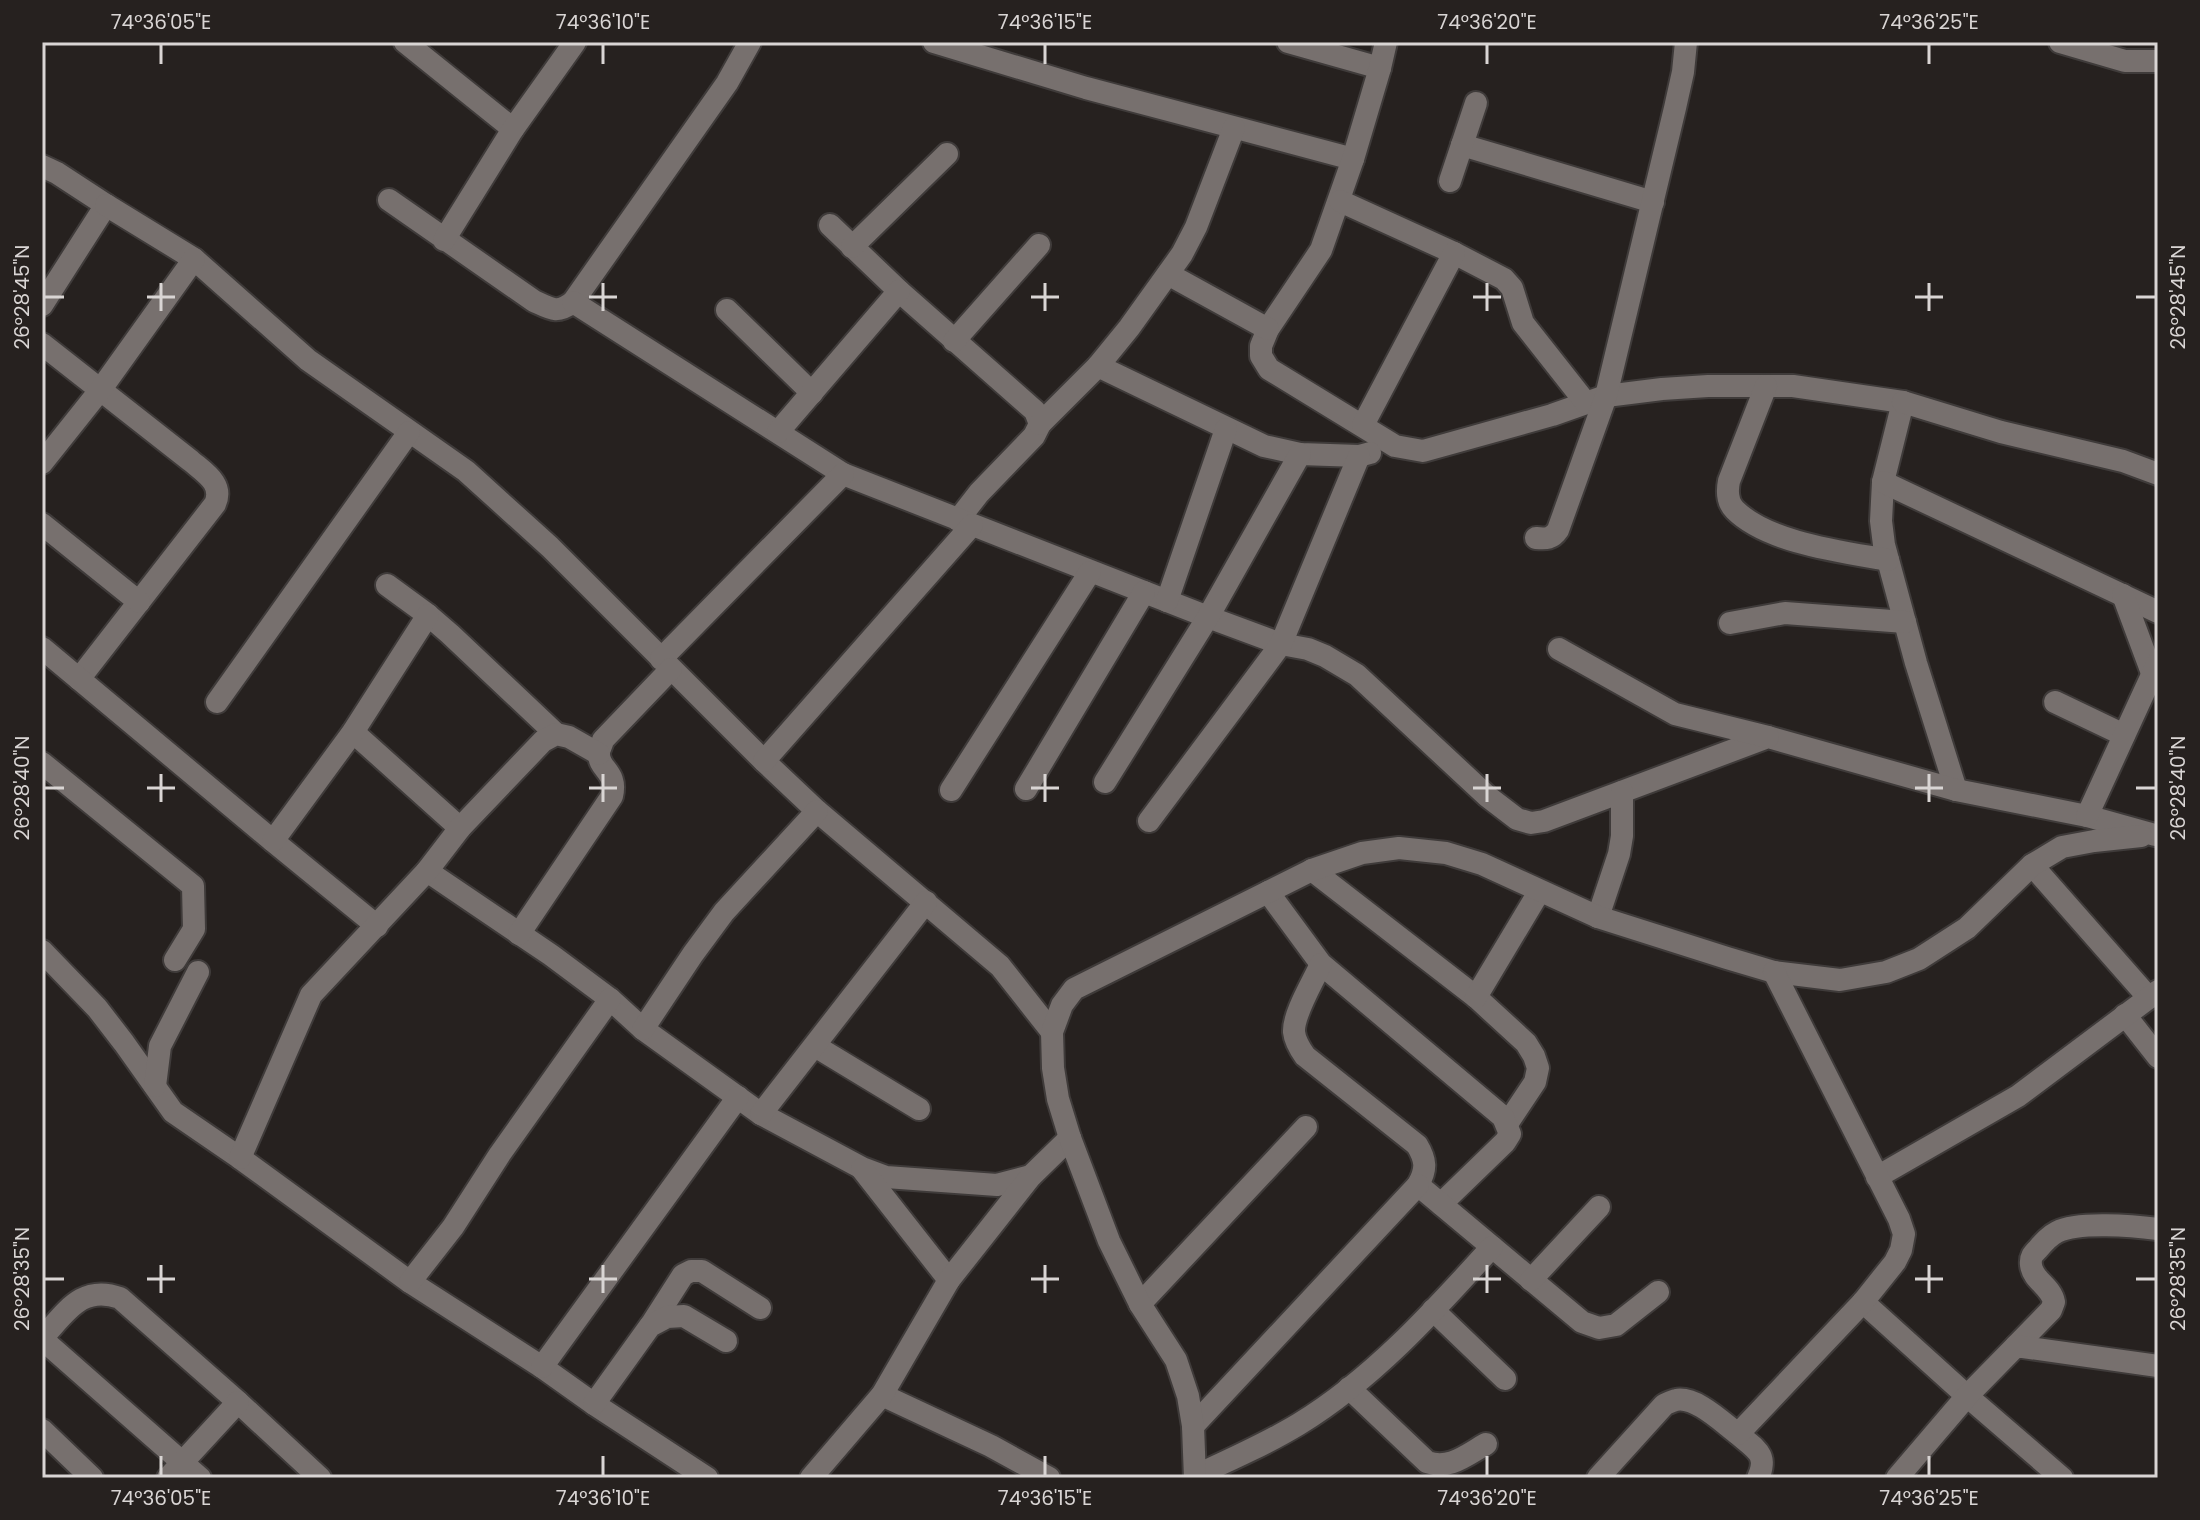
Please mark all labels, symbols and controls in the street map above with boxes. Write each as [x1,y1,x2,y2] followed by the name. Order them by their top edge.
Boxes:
[111,8,211,36] text: 74°36'05"E
[556,8,650,36] text: 74°36'10"E
[998,8,1092,36] text: 74°36'15"E
[1437,8,1537,36] text: 74°36'20"E
[1879,8,1979,36] text: 74°36'25"E
[8,245,36,349] text: 26°28'45"N
[2164,245,2192,349] text: 26°28'45"N
[8,736,36,840] text: 26°28'40"N
[2164,736,2192,840] text: 26°28'40"N
[8,1227,36,1331] text: 26°28'35"N
[2164,1227,2192,1331] text: 26°28'35"N
[111,1484,211,1512] text: 74°36'05"E
[556,1484,650,1512] text: 74°36'10"E
[998,1484,1092,1512] text: 74°36'15"E
[1437,1484,1537,1512] text: 74°36'20"E
[1879,1484,1979,1512] text: 74°36'25"E

